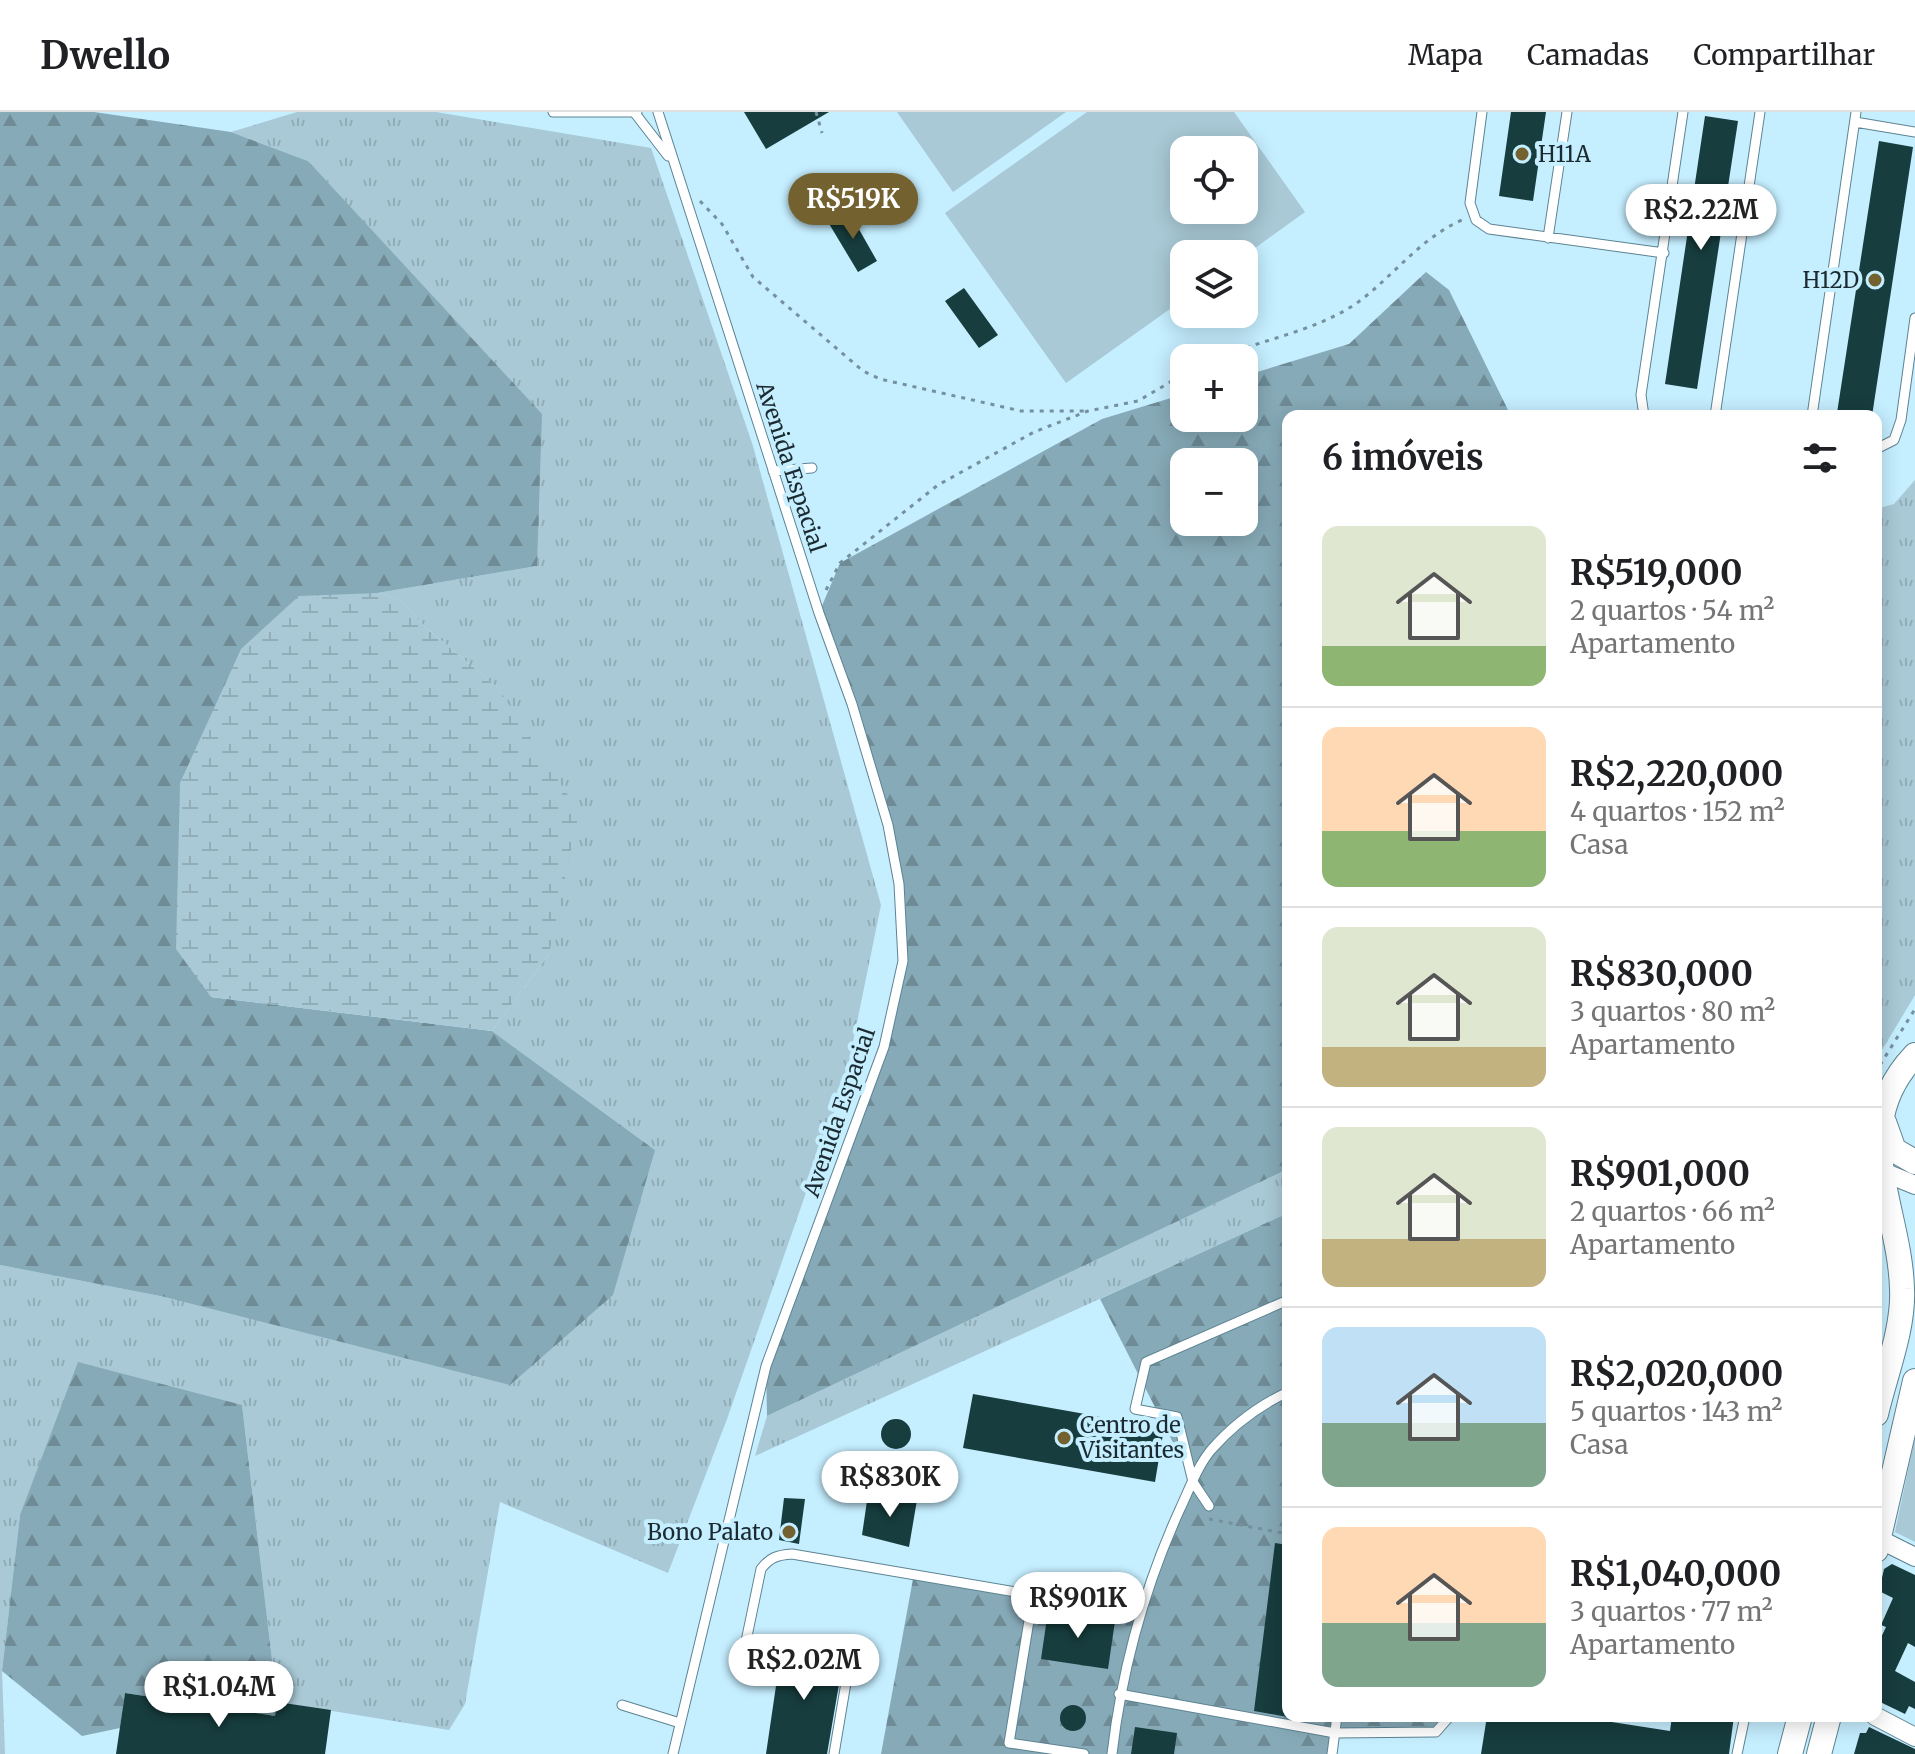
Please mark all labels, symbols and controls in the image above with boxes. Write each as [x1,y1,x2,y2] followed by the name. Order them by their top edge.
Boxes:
[40,32,170,79] text: Dwello
[1408,37,1483,73] text: Mapa
[1527,37,1649,73] text: Camadas
[1693,37,1875,73] text: Compartilhar
[1170,136,1258,536] map controls
[1170,136,1258,224] button: locate
[1538,140,1591,168] place label: H11A
[1513,145,1531,163] marker: H11A
[788,173,918,241] pin: R$519K
[806,182,900,215] text: R$519K
[1627,184,1775,252] pin: R$2.22M
[1644,193,1758,226] text: R$2.22M
[1170,240,1258,328] button: layers
[1802,266,1859,294] place label: H12D
[1866,271,1884,289] marker: H12D
[1170,344,1258,432] button: +
[750,377,832,556] street label: Avenida Espacial
[1798,436,1842,480] icon: filters
[1322,437,1484,479] text: 6 imóveis
[1170,448,1258,536] button: −
[1570,552,1742,594] text: R$519,000
[1386,558,1482,654] icon: home
[1570,594,1774,627] text: 2 quartos · 54 m²
[1570,627,1735,660] text: Apartamento
[1570,753,1783,795] text: R$2,220,000
[1386,759,1482,855] icon: home
[1570,795,1785,828] text: 4 quartos · 152 m²
[1570,828,1628,861] text: Casa
[1570,953,1753,995] text: R$830,000
[1386,959,1482,1055] icon: home
[1570,995,1775,1028] text: 3 quartos · 80 m²
[797,1023,881,1201] street label: Avenida Espacial
[1570,1028,1735,1061] text: Apartamento
[1570,1153,1750,1195] text: R$901,000
[1386,1159,1482,1255] icon: home
[1570,1195,1775,1228] text: 2 quartos · 66 m²
[1570,1228,1735,1261] text: Apartamento
[1570,1353,1783,1395] text: R$2,020,000
[1386,1359,1482,1455] icon: home
[1570,1395,1782,1428] text: 5 quartos · 143 m²
[1079,1411,1184,1464] place label: Centro de Visitantes
[1570,1428,1628,1461] text: Casa
[1055,1429,1073,1447] marker: Centro de Visitantes
[825,1451,955,1519] pin: R$830K
[840,1460,940,1493] text: R$830K
[647,1518,773,1546] place label: Bono Palato
[780,1523,798,1541] marker: Bono Palato
[1570,1553,1781,1595] text: R$1,040,000
[1386,1559,1482,1655] icon: home
[1013,1572,1143,1640] pin: R$901K
[1029,1581,1127,1614] text: R$901K
[1570,1595,1773,1628] text: 3 quartos · 77 m²
[1570,1628,1735,1661] text: Apartamento
[730,1634,878,1702] pin: R$2.02M
[746,1643,862,1676] text: R$2.02M
[145,1661,293,1729] pin: R$1.04M
[162,1670,276,1703] text: R$1.04M

